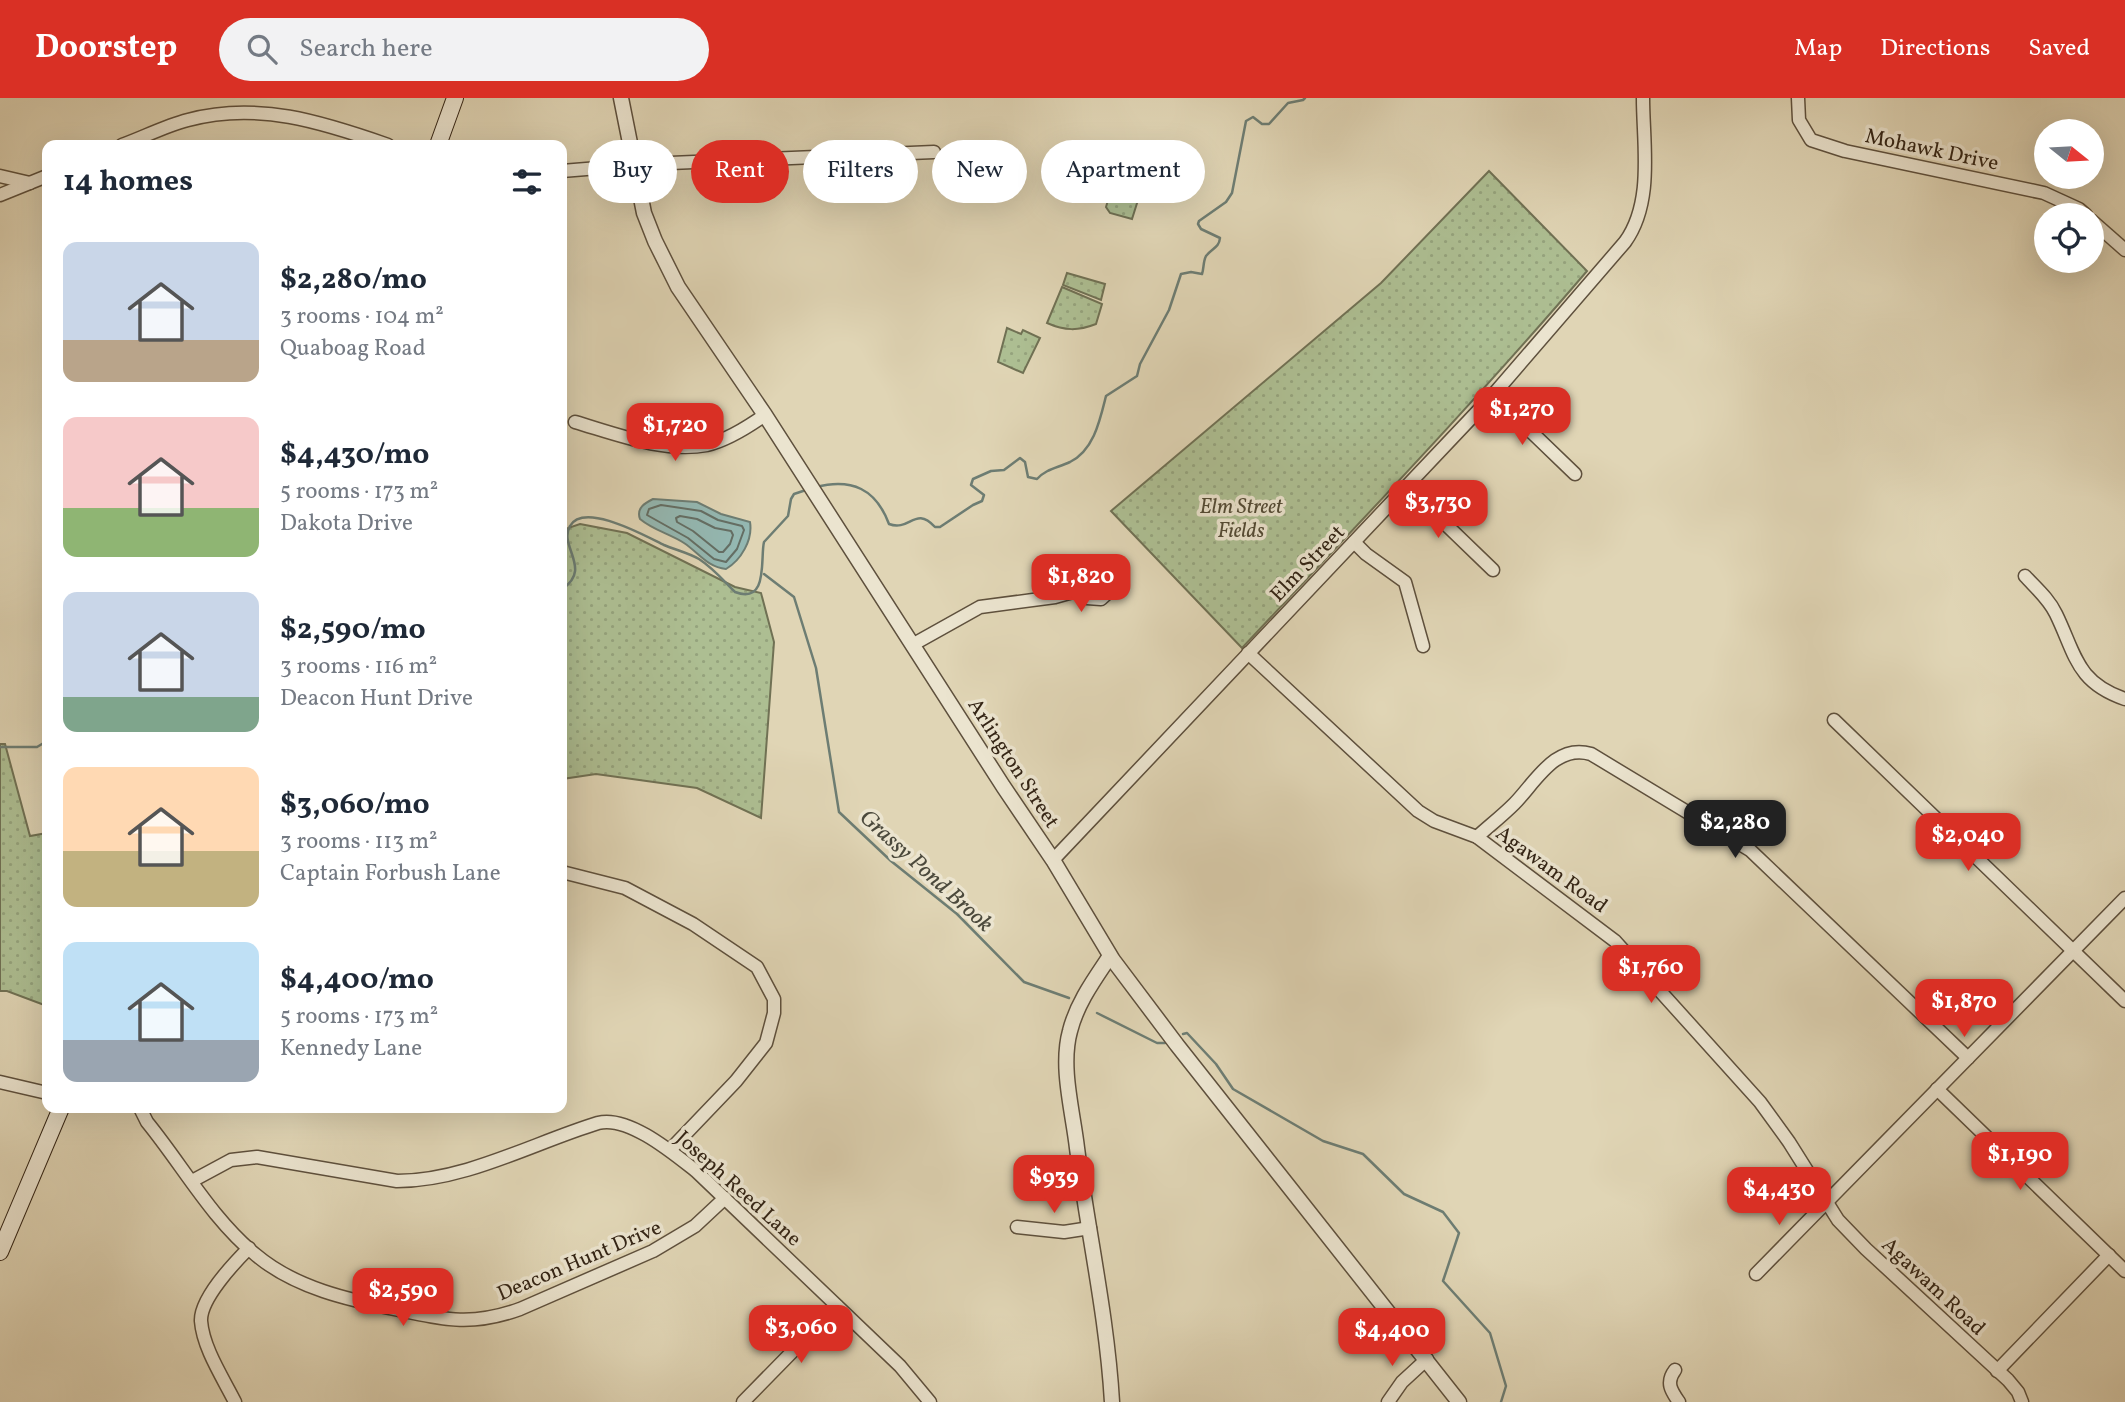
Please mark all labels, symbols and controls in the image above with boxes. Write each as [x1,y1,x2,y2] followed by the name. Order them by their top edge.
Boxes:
[219,18,709,81] search box
[35,26,177,72] text: Doorstep
[243,30,281,68] icon: search
[299,31,433,67] text: Search here
[1794,32,1842,66] text: Map
[1880,32,1990,66] text: Directions
[2028,32,2090,66] text: Saved
[2034,119,2104,189] north arrow
[2034,119,2104,273] map controls
[1862,122,2001,179] street label: Mohawk Drive
[588,140,677,203] chip: Buy
[691,140,789,203] chip: Rent
[803,140,918,203] chip: Filters
[932,140,1027,203] chip: New
[1041,140,1205,203] chip: Apartment
[63,161,193,203] text: 14 homes
[508,163,546,201] icon: filters
[2034,203,2104,273] button: locate
[280,259,427,301] text: $2,280/mo
[119,270,203,354] icon: home
[280,301,444,333] text: 3 rooms · 104 m²
[280,333,426,365] text: Quaboag Road
[1465,388,1579,447] pin: $1,270
[1490,394,1554,426] text: $1,270
[618,404,732,463] pin: $1,720
[643,410,707,442] text: $1,720
[280,434,429,476] text: $4,430/mo
[119,445,203,529] icon: home
[280,476,438,508] text: 5 rooms · 173 m²
[1381,480,1495,540] pin: $3,730
[1405,487,1471,519] text: $3,730
[1199,493,1284,546] park label: Elm Street Fields
[280,508,413,540] text: Dakota Drive
[1264,519,1352,609] street label: Elm Street
[1024,554,1138,614] pin: $1,820
[1047,561,1115,593] text: $1,820
[280,609,426,651] text: $2,590/mo
[119,620,203,704] icon: home
[280,651,437,683] text: 3 rooms · 116 m²
[280,683,473,715] text: Deacon Hunt Drive
[960,693,1066,834] street label: Arlington Street
[280,784,430,826] text: $3,060/mo
[119,795,203,879] icon: home
[1678,800,1792,860] pin: $2,280
[852,803,1000,941] water label: Grassy Pond Brook
[1700,807,1770,839] text: $2,280
[1911,814,2025,873] pin: $2,040
[1489,820,1613,921] street label: Agawam Road
[1932,820,2004,852] text: $2,040
[280,826,438,858] text: 3 rooms · 113 m²
[280,858,501,890] text: Captain Forbush Lane
[1594,946,1708,1005] pin: $1,760
[1618,952,1684,984] text: $1,760
[280,959,434,1001] text: $4,400/mo
[119,970,203,1054] icon: home
[1907,979,2021,1039] pin: $1,870
[1931,986,1997,1018] text: $1,870
[280,1001,438,1033] text: 5 rooms · 173 m²
[280,1033,422,1065] text: Kennedy Lane
[669,1125,807,1254] street label: Joseph Reed Lane
[1963,1132,2077,1192] pin: $1,190
[1987,1139,2053,1171] text: $1,190
[1013,1156,1095,1215] pin: $939
[1029,1162,1079,1194] text: $939
[1722,1168,1836,1227] pin: $4,430
[1743,1174,1815,1206] text: $4,430
[493,1214,666,1309] street label: Deacon Hunt Drive
[1875,1231,1991,1343] street label: Agawam Road
[346,1268,460,1328] pin: $2,590
[368,1275,438,1307] text: $2,590
[744,1306,858,1365] pin: $3,060
[1335,1308,1449,1368] pin: $4,400
[765,1312,837,1344] text: $3,060
[1354,1315,1430,1347] text: $4,400

